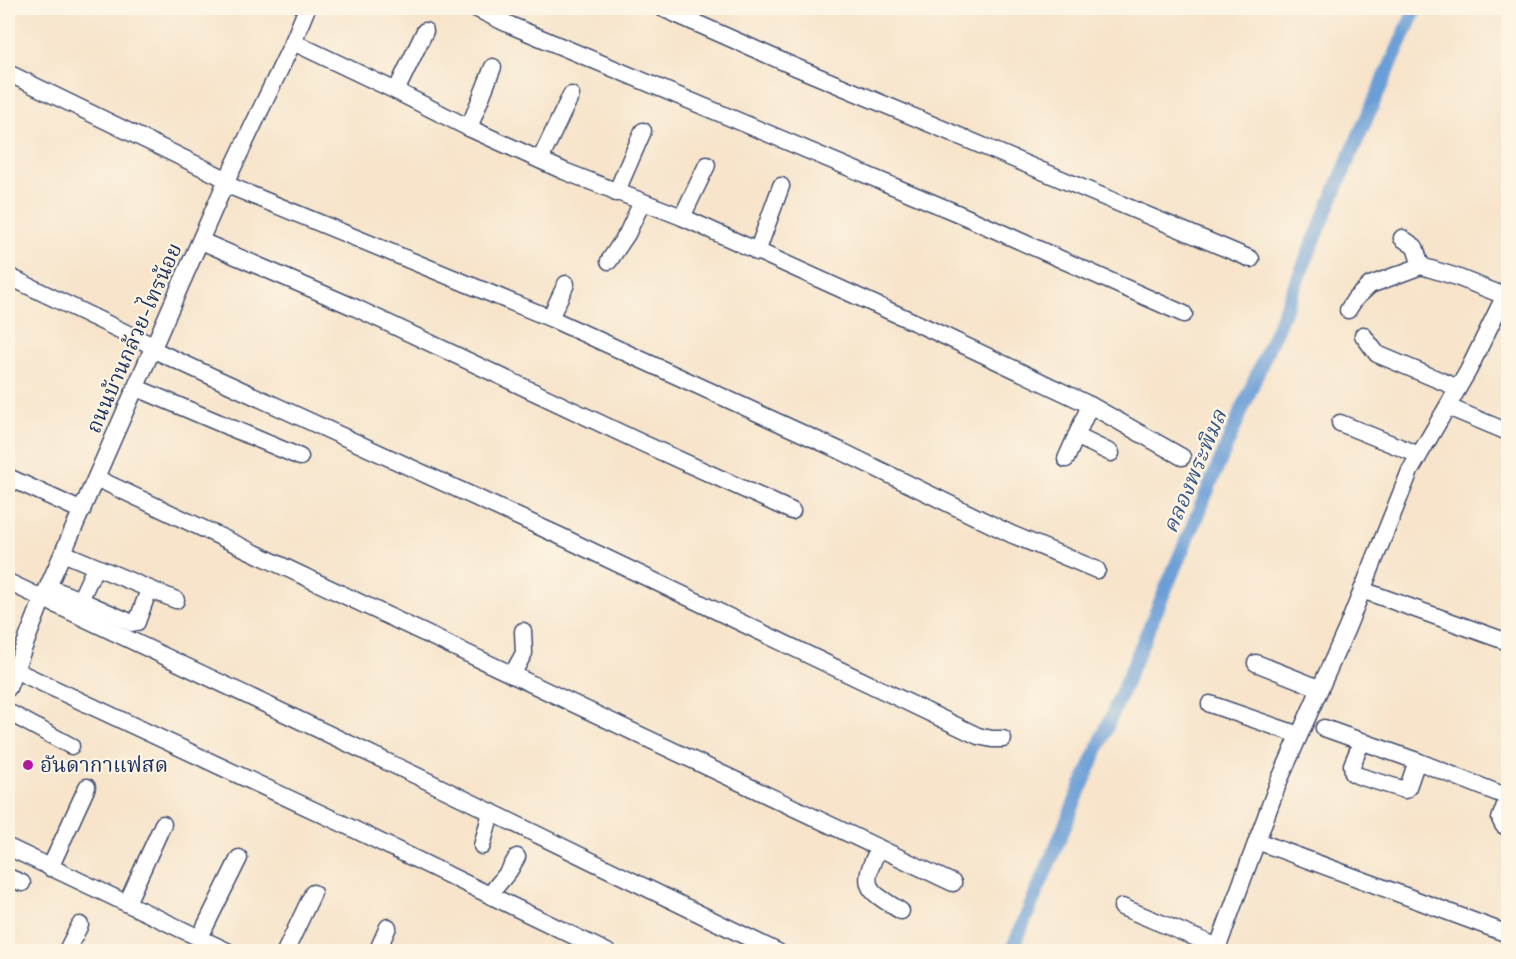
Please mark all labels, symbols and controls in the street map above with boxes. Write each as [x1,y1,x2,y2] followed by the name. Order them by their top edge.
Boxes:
[79,238,190,438] street label: ถนนบ้านกล้วย-ไทรน้อย
[1156,405,1237,539] water label: คลองพระพิมล
[40,752,168,781] place label: อันดากาแฟสด
[21,758,35,772] marker: อันดากาแฟสด

